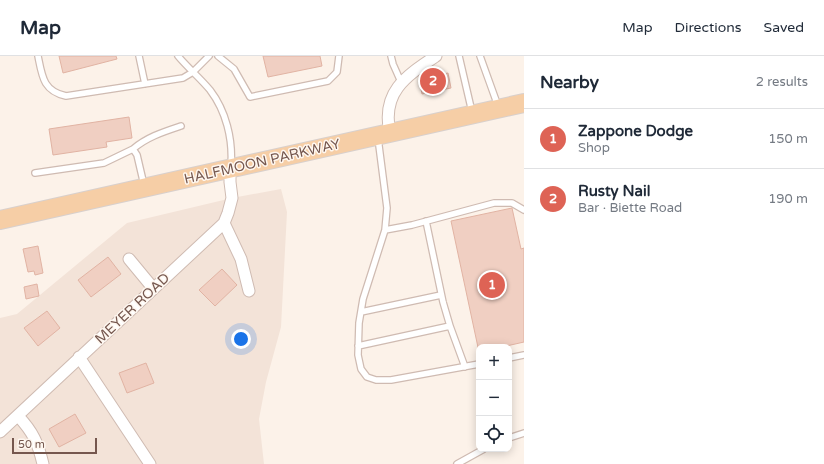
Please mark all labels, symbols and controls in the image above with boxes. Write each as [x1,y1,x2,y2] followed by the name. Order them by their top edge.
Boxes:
[20,17,61,39] text: Map
[622,19,653,36] text: Map
[675,19,742,36] text: Directions
[764,19,804,36] text: Saved
[420,66,446,96] pin: 2
[540,72,599,93] text: Nearby
[756,74,808,90] text: 2 results
[578,122,693,140] text: Zappone Dodge
[549,131,557,147] text: 1
[768,131,808,147] text: 150 m
[182,135,342,188] street label: HALFMOON PARKWAY
[578,140,610,156] text: Shop
[578,182,651,200] text: Rusty Nail
[549,191,557,207] text: 2
[768,191,808,207] text: 190 m
[578,200,682,216] text: Bar · Biette Road
[91,269,173,347] street label: MEYER ROAD
[479,270,505,300] pin: 1
[231,329,251,349] your location
[476,344,512,452] map controls
[476,344,512,380] button: +
[476,380,512,416] button: −
[476,416,512,452] button: locate
[12,436,97,455] scale bar
[18,438,45,451] text: 50 m

